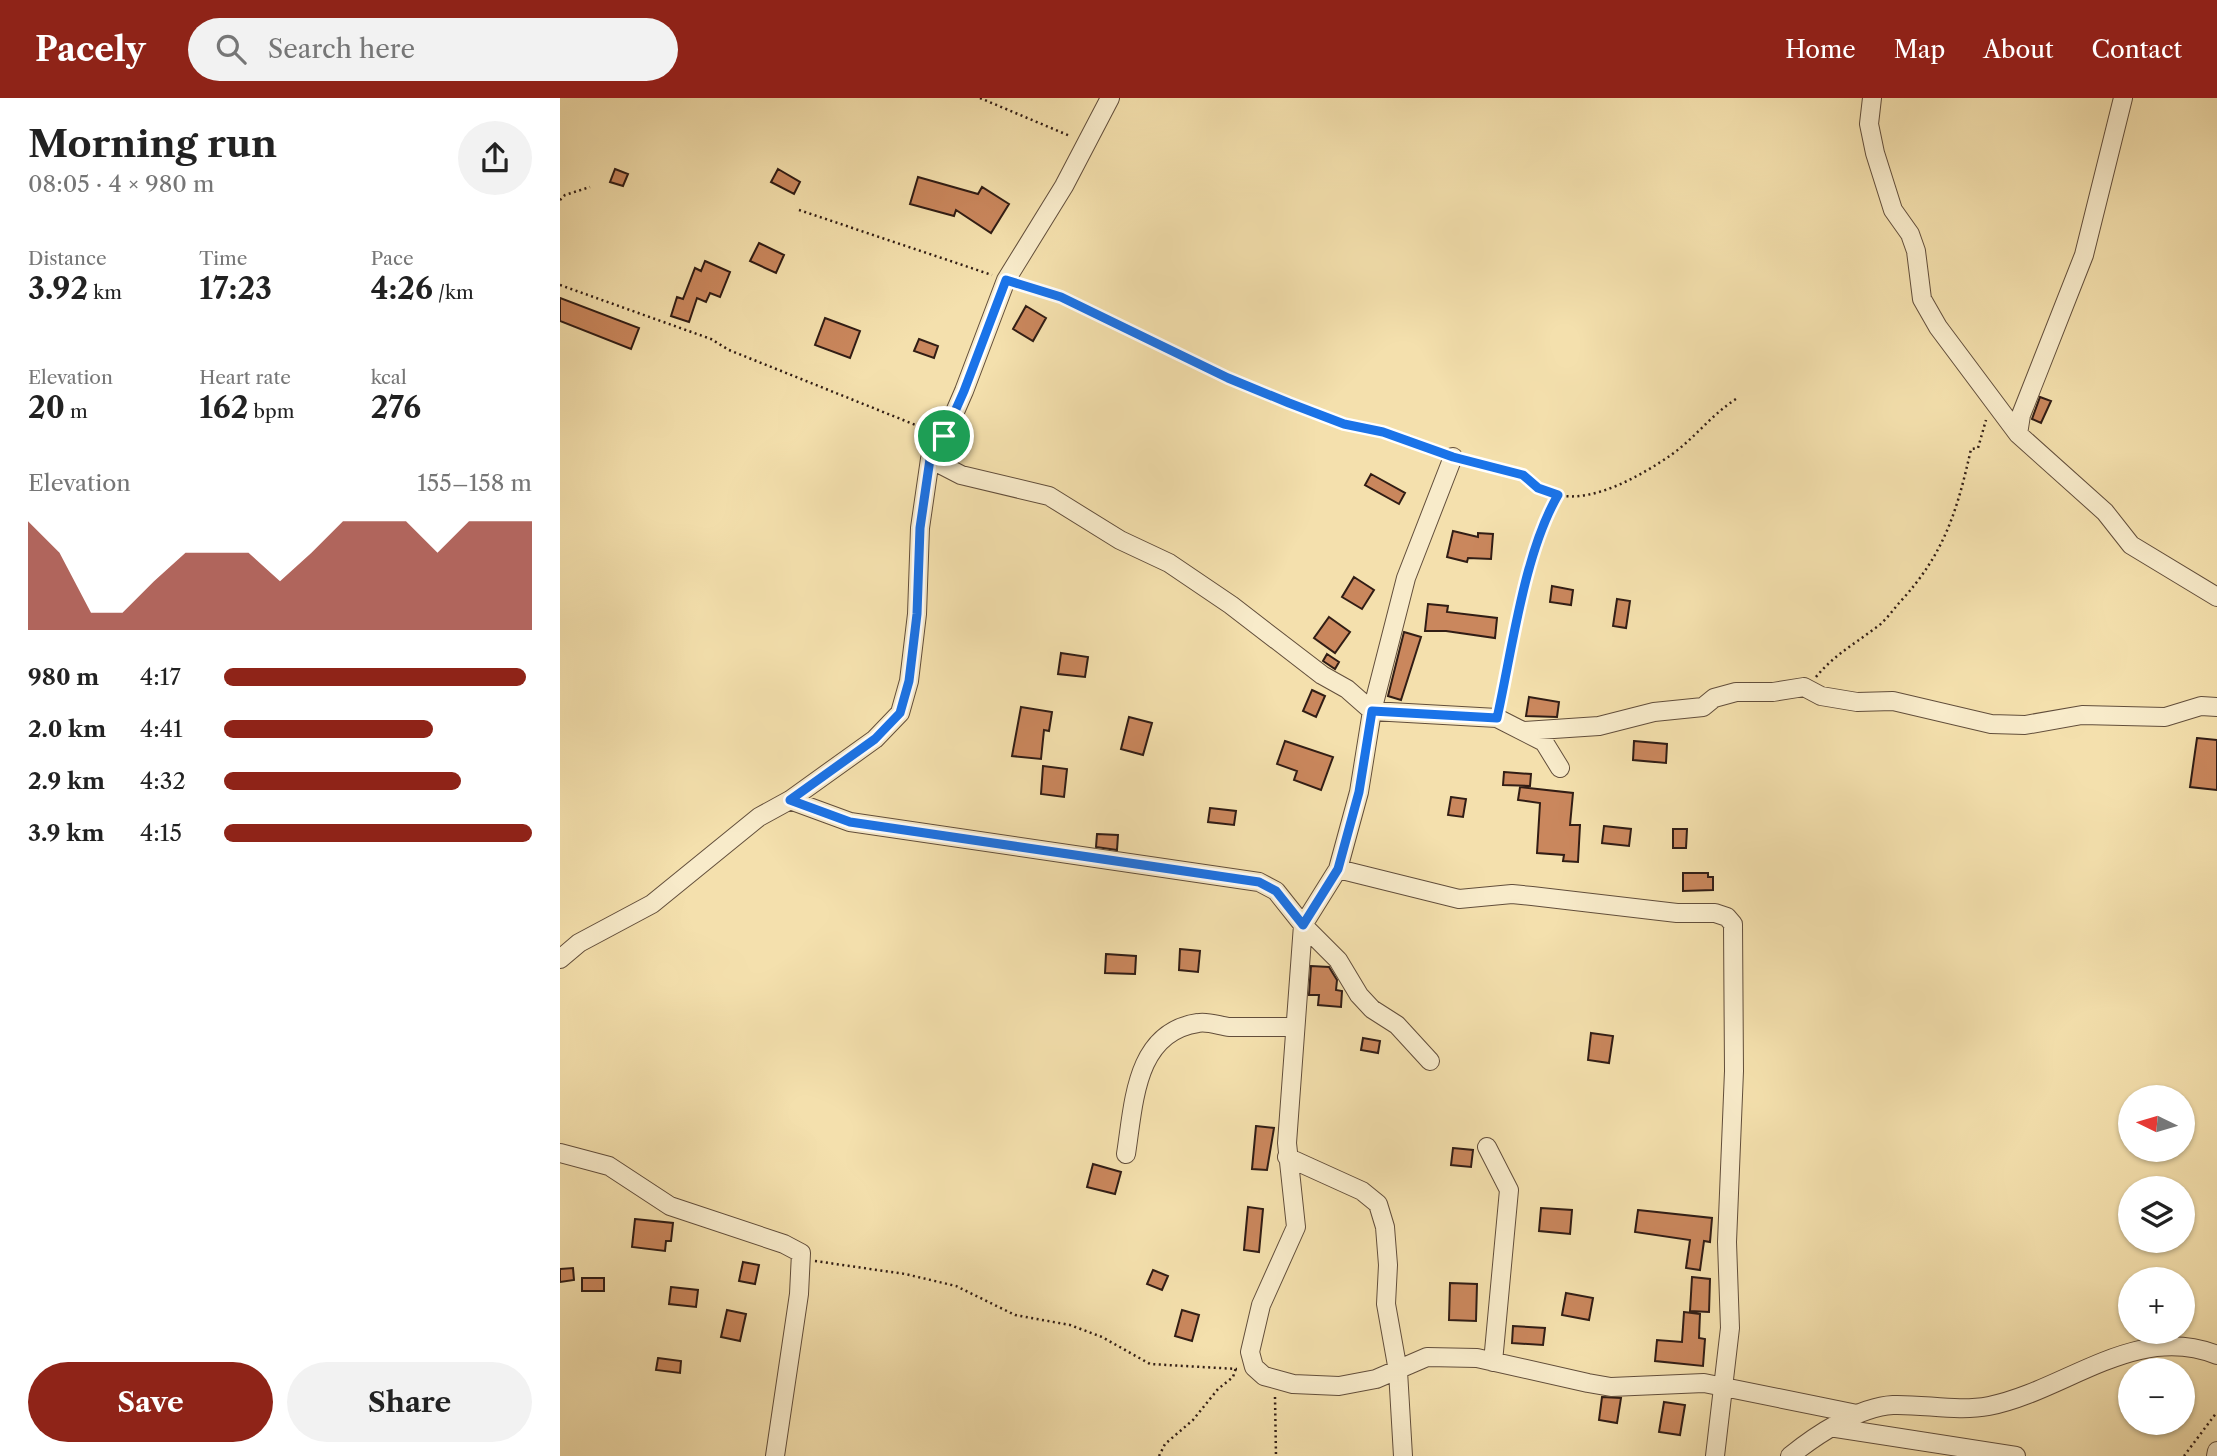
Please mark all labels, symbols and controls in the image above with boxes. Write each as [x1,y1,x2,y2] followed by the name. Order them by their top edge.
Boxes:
[188,18,678,81] search box
[35,29,146,70] text: Pacely
[212,30,250,68] icon: search
[268,33,415,65] text: Search here
[1785,35,1856,64] text: Home
[1894,35,1945,64] text: Map
[1983,35,2054,64] text: About
[2092,35,2182,64] text: Contact
[28,120,277,167] text: Morning run
[458,121,532,195] button: share
[28,170,214,198] text: 08:05 · 4 × 980 m
[28,247,107,270] text: Distance
[199,247,247,270] text: Time
[371,247,414,270] text: Pace
[28,270,88,307] text: 3.92
[199,270,272,307] text: 17:23
[371,270,433,307] text: 4:26
[88,281,122,304] text: km
[433,281,474,304] text: /km
[28,366,113,389] text: Elevation
[199,366,291,389] text: Heart rate
[371,366,407,389] text: kcal
[28,389,65,426] text: 20
[199,389,248,426] text: 162
[371,389,421,426] text: 276
[65,400,88,423] text: m
[248,400,294,423] text: bpm
[914,406,974,466] pin
[925,417,963,455] icon: arrive
[28,469,131,497] text: Elevation
[417,469,532,497] text: 155–158 m
[28,663,99,691] text: 980 m
[140,663,181,691] text: 4:17
[28,715,106,743] text: 2.0 km
[140,715,183,743] text: 4:41
[28,767,105,795] text: 2.9 km
[140,767,186,795] text: 4:32
[28,819,104,847] text: 3.9 km
[140,819,182,847] text: 4:15
[2118,1085,2194,1162] north arrow
[2118,1085,2195,1435] map controls
[2118,1176,2195,1253] button: layers
[2118,1267,2195,1344] button: +
[2118,1358,2195,1435] button: −
[28,1362,273,1442] button: Save
[287,1362,532,1442] button: Share

